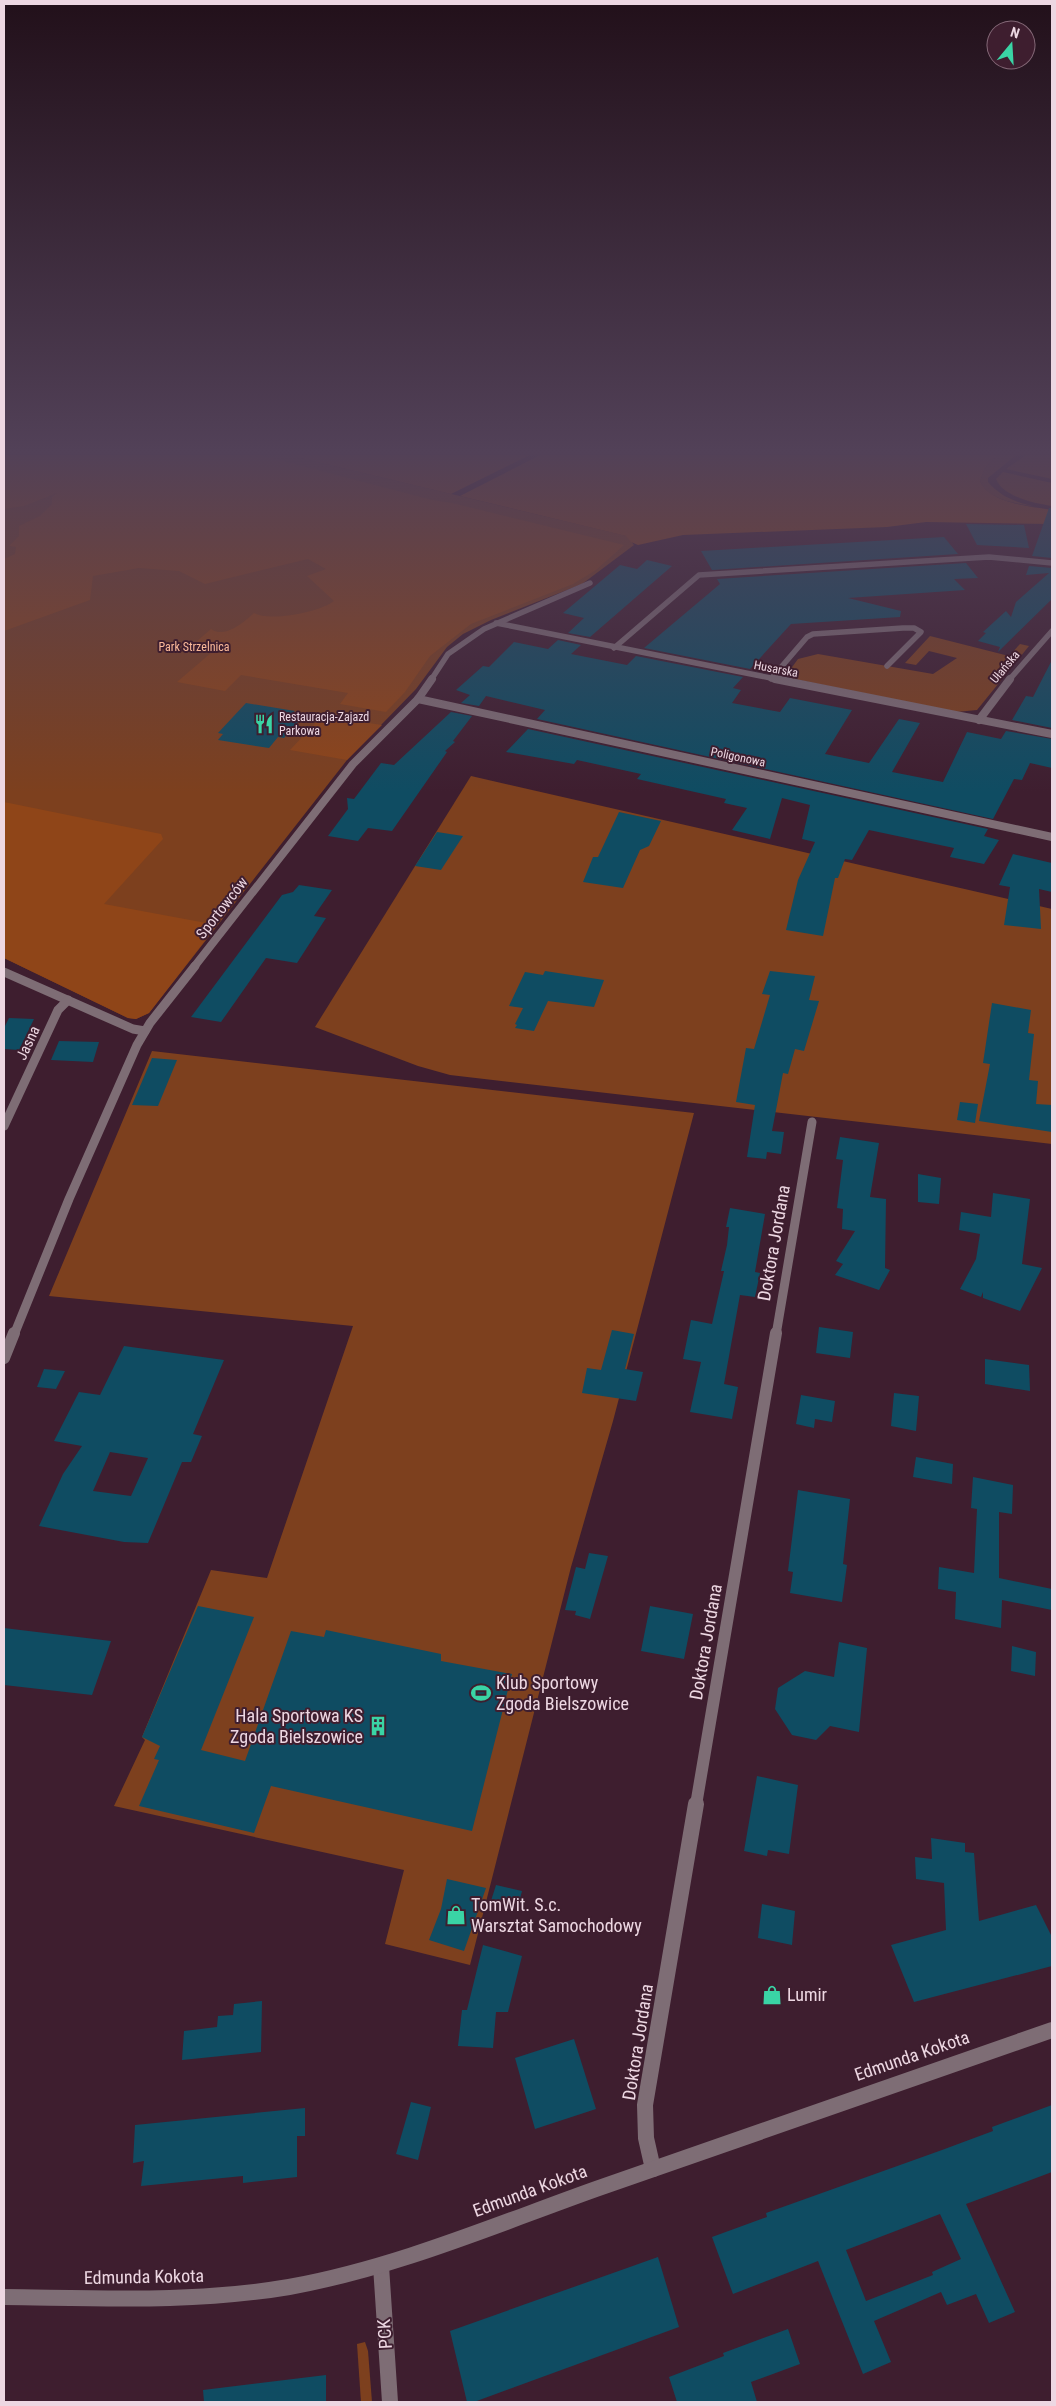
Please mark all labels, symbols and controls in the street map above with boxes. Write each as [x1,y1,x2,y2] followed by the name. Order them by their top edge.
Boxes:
[986,20,1036,70] north arrow
[1008,24,1022,42] text: N
[159,640,230,654] park label: Park Strzelnica
[987,648,1023,686] street label: Ułańska
[753,658,800,680] street label: Husarska
[279,710,369,738] place label: Restauracja-Zajazd Parkowa
[253,713,275,735] restaurant icon: Restauracja-Zajazd Parkowa
[709,744,767,770] street label: Poligonowa
[192,873,252,942] street label: Sportowców
[12,1023,44,1063] street label: Jasna
[753,1183,794,1303] street label: Doktora Jordana
[685,1582,726,1702] street label: Doktora Jordana
[496,1672,629,1714] place label: Klub Sportowy Zgoda Bielszowice
[470,1682,492,1704] sports icon: Klub Sportowy Zgoda Bielszowice
[230,1705,363,1747] place label: Hala Sportowa KS Zgoda Bielszowice
[367,1715,389,1737] building icon: Hala Sportowa KS Zgoda Bielszowice
[471,1894,642,1936] place label: TomWit. S.c. Warsztat Samochodowy
[445,1904,467,1926] shop icon: TomWit. S.c. Warsztat Samochodowy
[618,1982,657,2102] street label: Doktora Jordana
[761,1984,783,2006] shop icon: Lumir
[787,1984,828,2005] place label: Lumir
[852,2026,972,2085] street label: Edmunda Kokota
[470,2160,590,2221] street label: Edmunda Kokota
[84,2265,204,2288] street label: Edmunda Kokota
[373,2318,396,2350] street label: PCK

